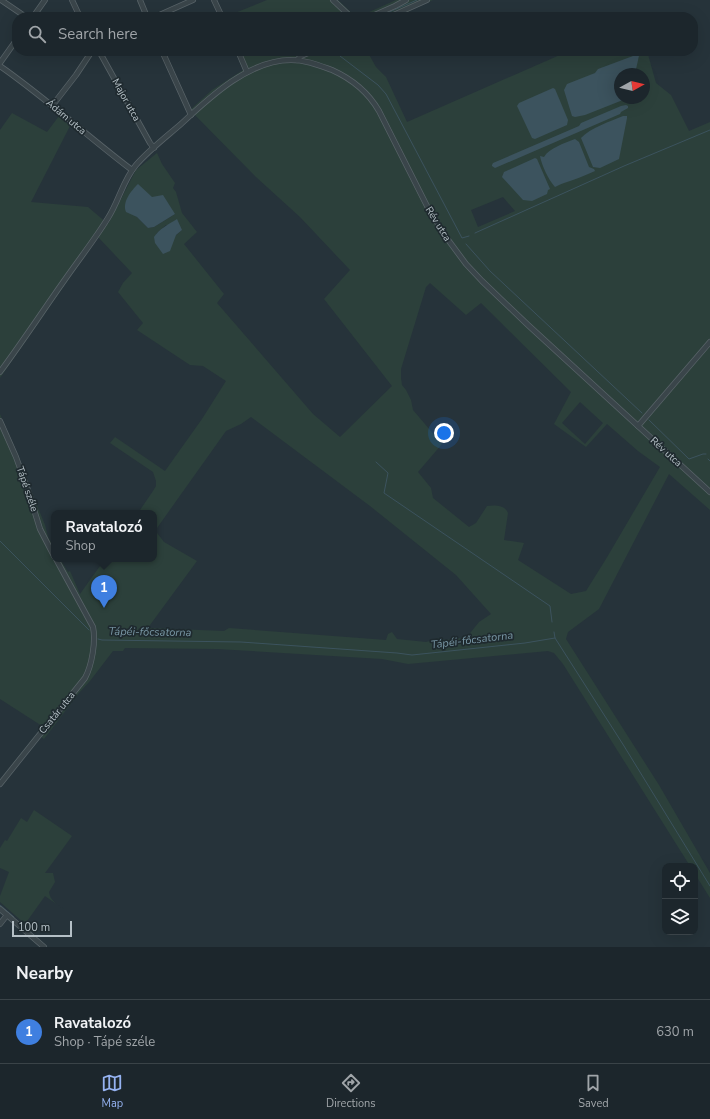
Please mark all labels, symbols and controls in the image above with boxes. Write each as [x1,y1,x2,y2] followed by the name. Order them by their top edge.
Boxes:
[12,12,698,56] search box
[26,23,48,45] icon: search
[58,24,138,44] text: Search here
[614,68,650,104] north arrow
[109,76,143,124] street label: Major utca
[43,96,89,138] street label: Ádám utca
[422,204,454,244] street label: Rév utca
[434,423,454,443] your location
[647,434,685,470] street label: Rév utca
[13,464,41,514] street label: Tápé széle
[51,510,157,562] popup
[65,517,143,537] text: Ravatalozó
[65,537,96,555] text: Shop
[91,575,117,608] pin: 1
[108,624,192,640] water label: Tápéi-főcsatorna
[430,627,514,652] water label: Tápéi-főcsatorna
[36,689,78,737] street label: Csatár utca
[662,863,698,935] map controls
[662,863,698,899] button: locate
[662,899,698,935] button: layers
[12,919,72,938] scale bar
[18,920,50,935] text: 100 m
[16,962,73,985] text: Nearby
[54,1013,131,1033] text: Ravatalozó
[25,1023,33,1041] text: 1
[656,1023,694,1041] text: 630 m
[54,1033,155,1051] text: Shop · Tápé széle
[101,1072,123,1111] tab: Map
[326,1072,376,1111] tab: Directions
[578,1072,609,1111] tab: Saved

